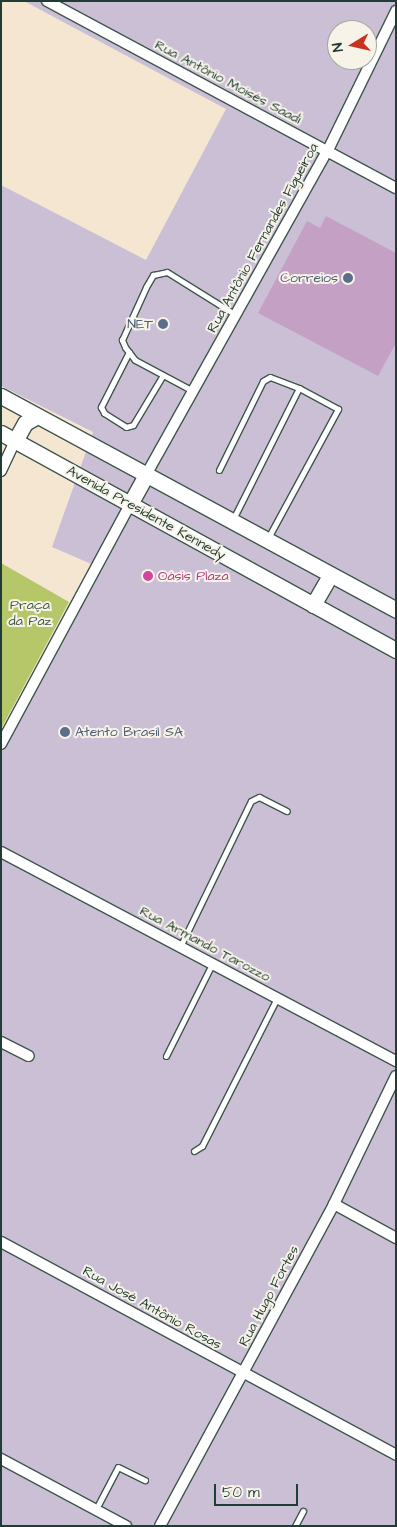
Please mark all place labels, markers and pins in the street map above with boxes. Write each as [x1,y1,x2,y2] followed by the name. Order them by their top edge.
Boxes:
[280,270,338,286] place label: Correios
[342,272,354,284] marker: Correios
[127,316,153,332] place label: NET
[157,318,169,330] marker: NET
[158,568,229,584] place label: Oásis Plaza
[142,570,154,582] marker: Oásis Plaza
[75,724,183,740] place label: Atento Brasil SA
[59,726,71,738] marker: Atento Brasil SA

